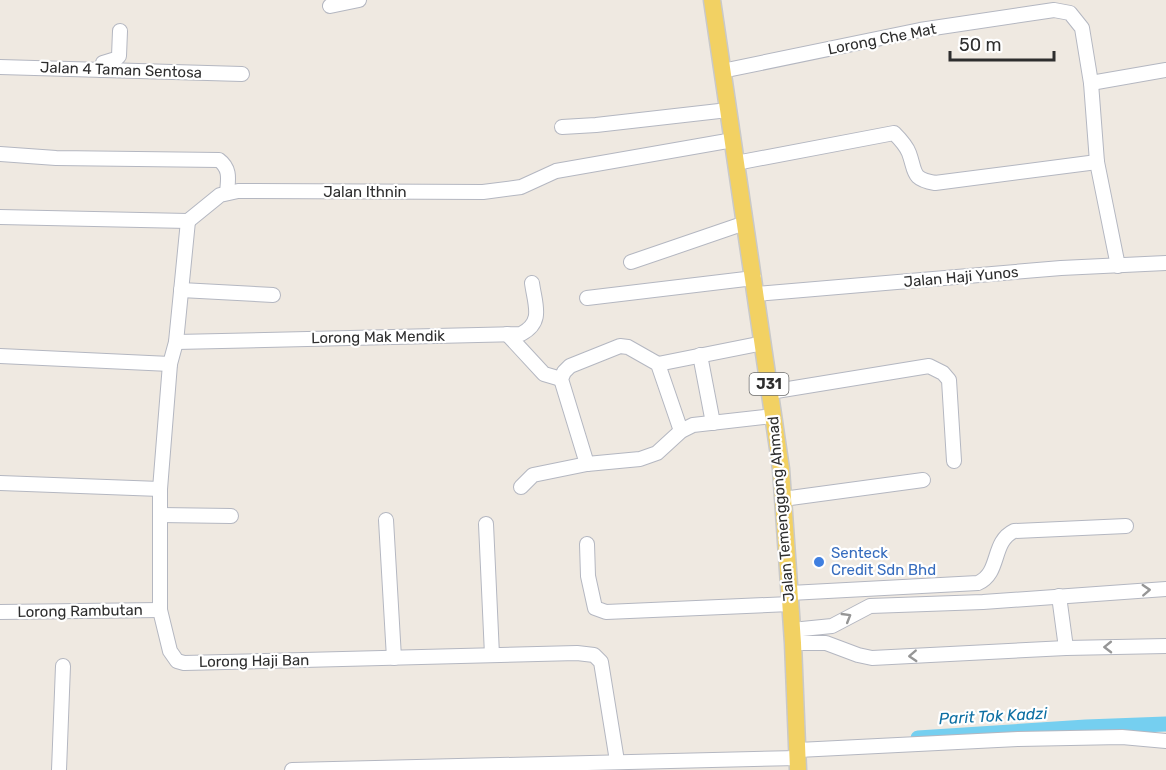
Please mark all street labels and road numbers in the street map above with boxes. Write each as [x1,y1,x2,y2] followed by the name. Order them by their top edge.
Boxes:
[826,20,938,58] street label: Lorong Che Mat
[40,58,202,82] street label: Jalan 4 Taman Sentosa
[323,183,407,201] street label: Jalan Ithnin
[903,263,1020,291] street label: Jalan Haji Yunos
[311,327,445,347] street label: Lorong Mak Mendik
[750,373,788,395] road number: J31
[764,416,798,602] street label: Jalan Temenggong Ahmad
[17,601,143,621] street label: Lorong Rambutan
[199,651,309,671] street label: Lorong Haji Ban

